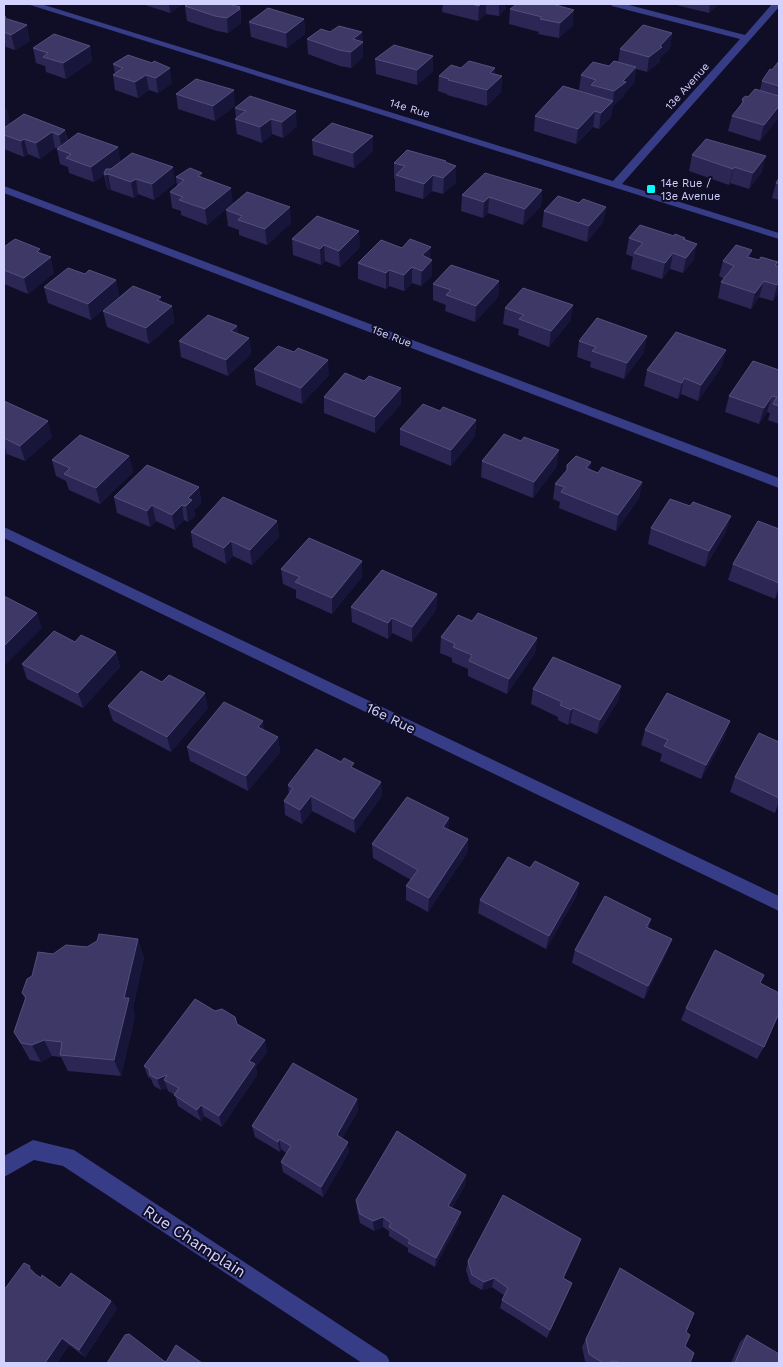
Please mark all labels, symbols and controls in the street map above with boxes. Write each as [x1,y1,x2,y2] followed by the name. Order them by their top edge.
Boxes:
[663,60,712,113] street label: 13e Avenue
[388,96,432,121] street label: 14e Rue
[661,177,720,203] place label: 14e Rue / 13e Avenue
[645,183,657,195] marker: 14e Rue / 13e Avenue
[370,323,413,350] street label: 15e Rue
[364,699,418,737] street label: 16e Rue
[140,1201,250,1282] street label: Rue Champlain

